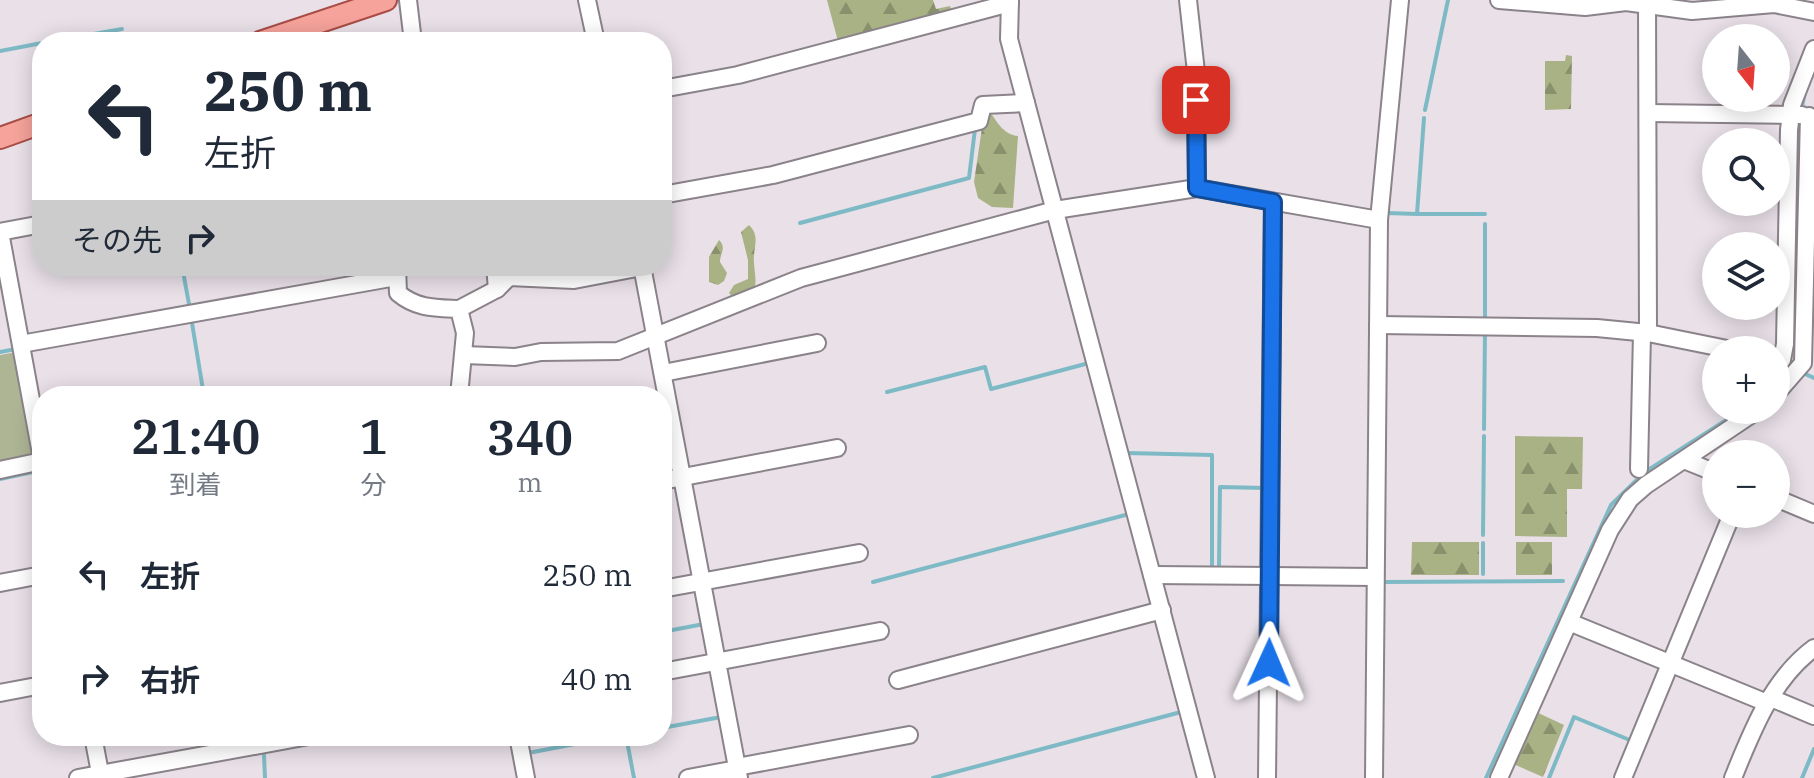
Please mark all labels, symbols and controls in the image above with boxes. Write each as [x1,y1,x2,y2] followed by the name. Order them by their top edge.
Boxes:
[1702,24,1790,112] north arrow
[1702,24,1790,528] map controls
[204,54,372,126] text: 250 m
[72,64,176,168] icon: left
[1162,66,1230,134] pin
[1174,78,1218,122] icon: arrive
[1702,128,1790,216] button: search
[204,129,276,176] text: 左折
[178,216,222,260] icon: right
[72,220,162,259] text: その先
[1702,232,1790,320] button: layers
[1702,336,1790,424] button: +
[131,405,260,467] text: 21:40
[359,405,388,467] text: 1
[487,406,573,468] text: 340
[1702,440,1790,528] button: −
[518,465,542,499] text: m
[170,467,222,501] text: 到着
[361,467,387,501] text: 分
[72,552,116,596] icon: left
[542,555,632,594] text: 250 m
[140,556,200,595] text: 左折
[1227,621,1311,705] position arrow
[72,656,116,700] icon: right
[560,659,632,698] text: 40 m
[140,660,200,699] text: 右折

